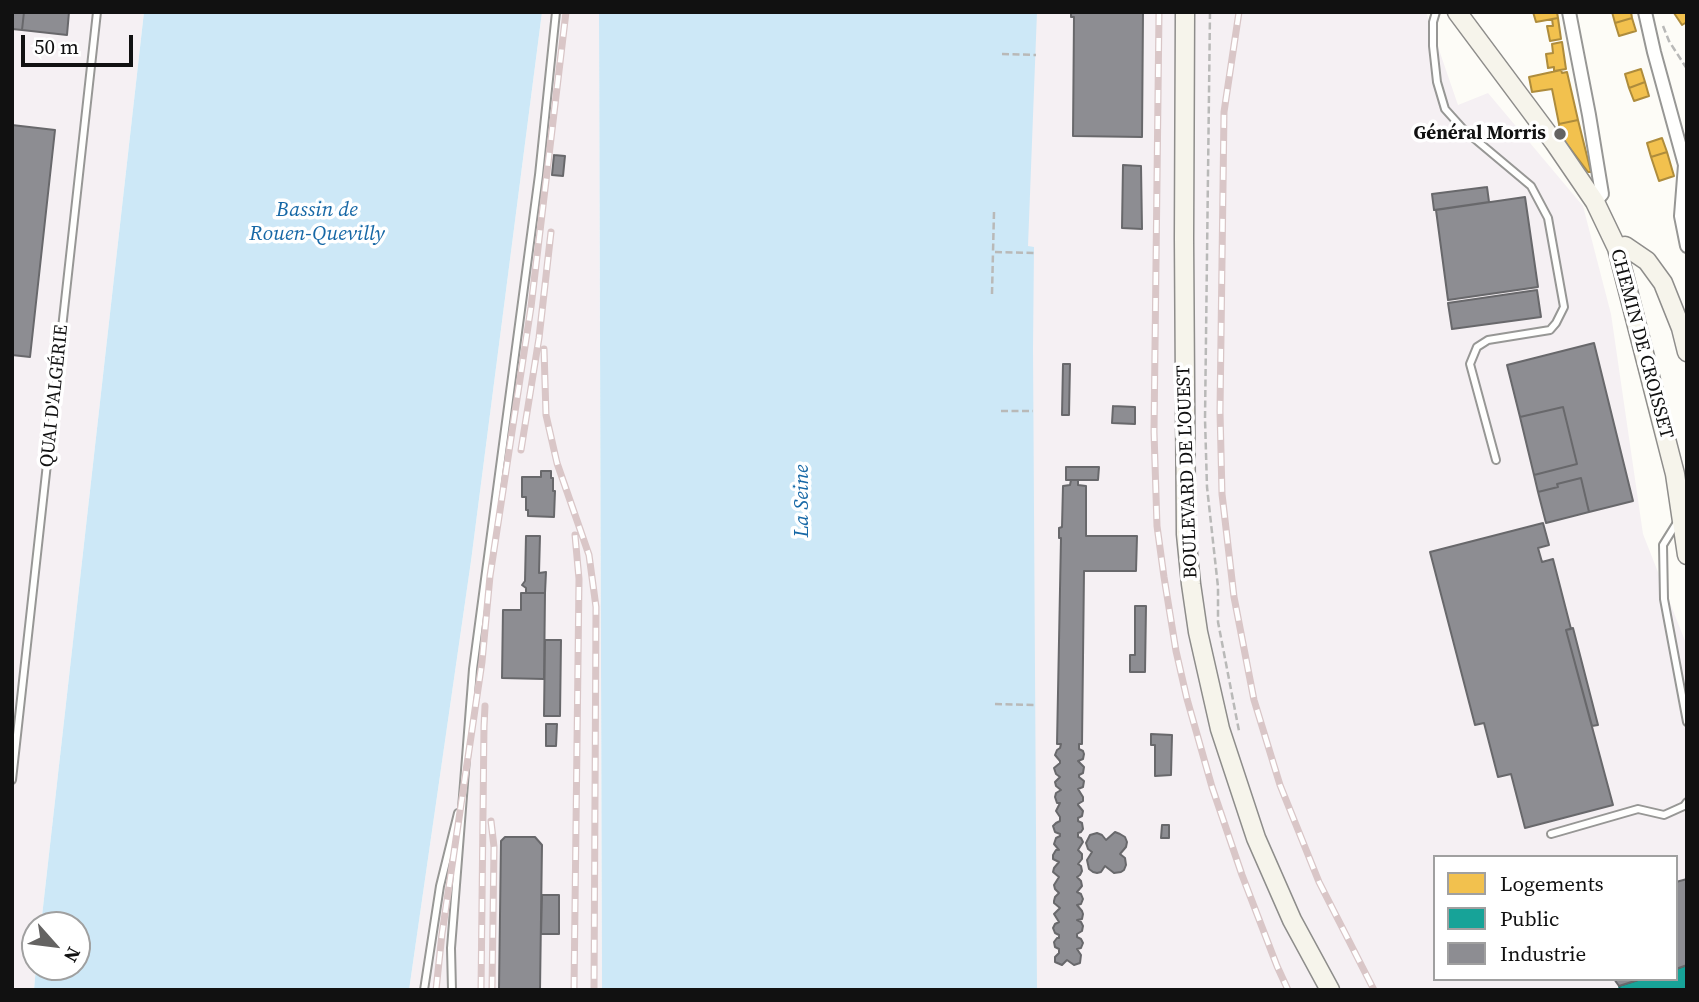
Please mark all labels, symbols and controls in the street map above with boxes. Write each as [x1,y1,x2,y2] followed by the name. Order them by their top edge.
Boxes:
[24,21,136,65] scale bar
[34,32,79,61] text: 50 m
[1413,123,1546,145] place label: Général Morris
[1552,126,1568,142] marker: Général Morris
[249,198,385,248] water label: Bassin de Rouen-Quevilly
[1605,246,1677,442] street label: CHEMIN DE CROISSET
[36,324,74,468] street label: QUAI D'ALGÉRIE
[1173,365,1203,579] street label: BOULEVARD DE L'OUEST
[790,464,816,538] water label: La Seine
[1433,855,1678,981] legend
[1500,869,1604,898] text: Logements
[1500,904,1559,933] text: Public
[21,911,91,981] north arrow
[1500,939,1586,968] text: Industrie
[58,943,88,967] text: N

